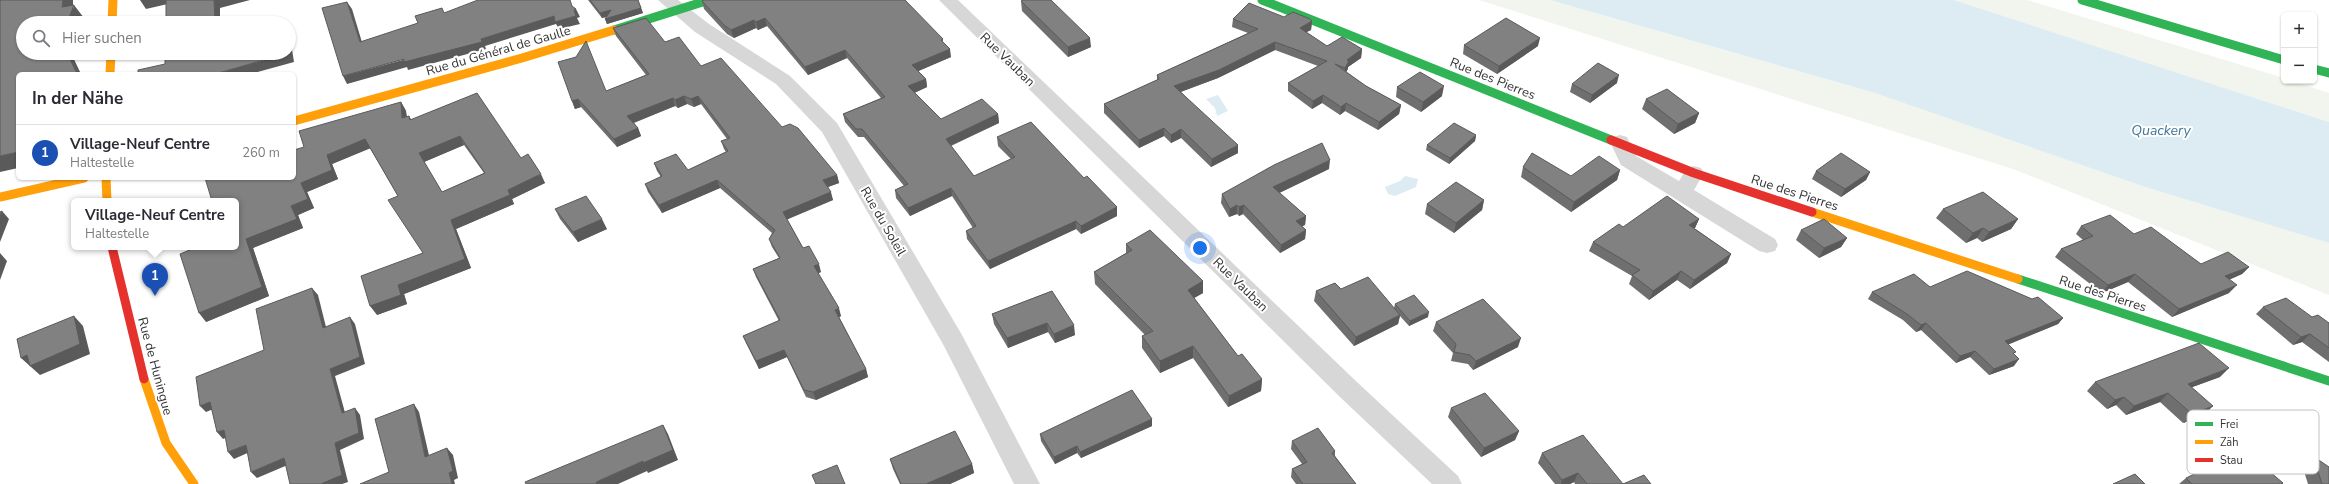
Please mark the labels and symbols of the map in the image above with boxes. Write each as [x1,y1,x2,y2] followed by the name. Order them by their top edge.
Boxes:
[424,22,573,80] street label: Rue du Général de Gaulle
[976,29,1039,91] street label: Rue Vauban
[1447,54,1538,104] street label: Rue des Pierres
[2131,121,2191,140] water label: Quackery
[1749,170,1841,216] street label: Rue des Pierres
[856,184,910,260] street label: Rue du Soleil
[1190,238,1210,258] your location
[1209,254,1272,316] street label: Rue Vauban
[142,263,168,296] pin: 1
[2057,271,2149,317] street label: Rue des Pierres
[133,315,177,417] street label: Rue de Huningue
[2187,410,2319,474] legend
[2220,417,2238,432] text: Frei
[2220,435,2238,450] text: Zäh
[2220,453,2243,468] text: Stau

